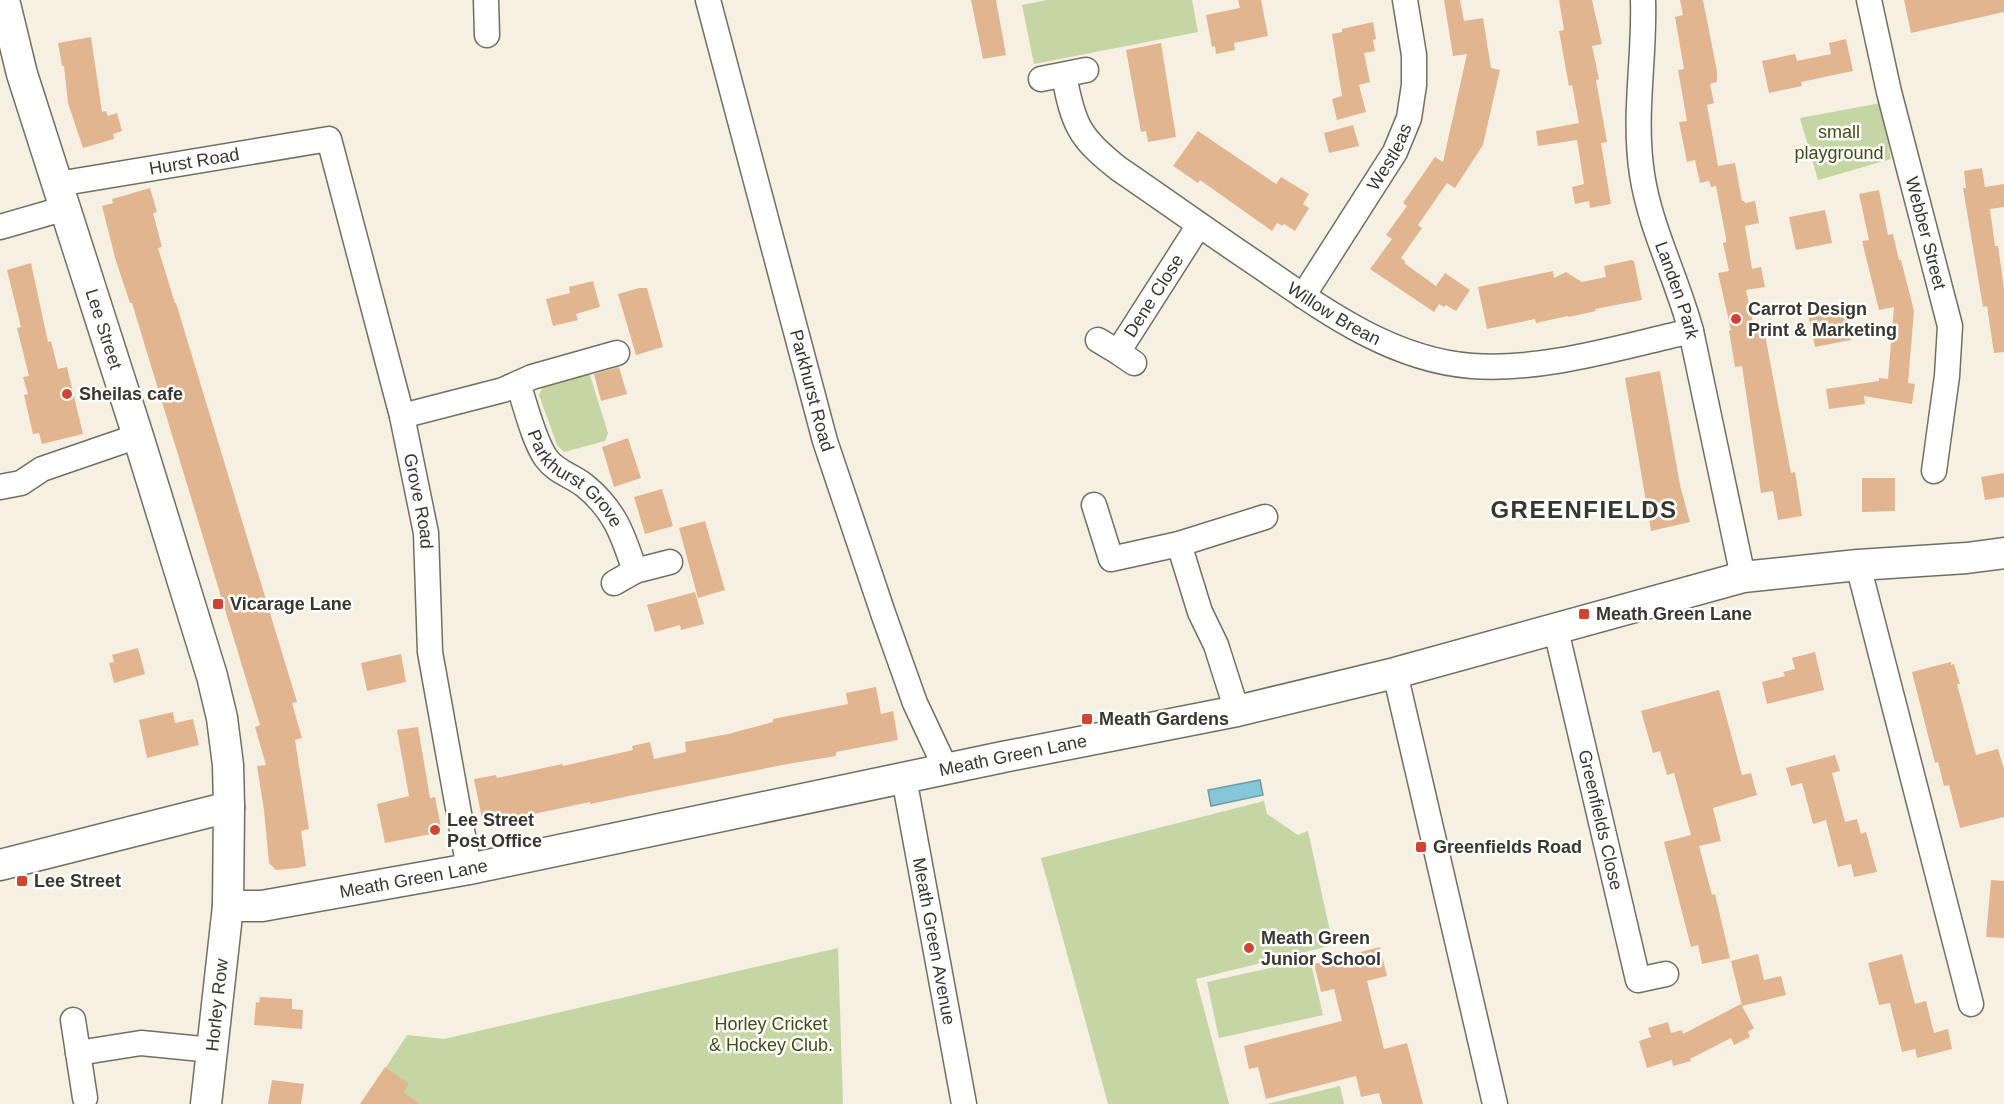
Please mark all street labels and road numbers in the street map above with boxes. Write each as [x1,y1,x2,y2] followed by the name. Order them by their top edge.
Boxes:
[1363,120,1416,194] street label: Westleas
[148,144,241,179] street label: Hurst Road
[1902,175,1950,292] street label: Webber Street
[1651,239,1703,342] street label: Landen Park
[1120,251,1188,341] street label: Dene Close
[1283,278,1384,349] street label: Willow Brean
[82,286,126,372] street label: Lee Street
[786,327,838,454] street label: Parkhurst Road
[523,427,626,531] street label: Parkhurst Grove
[400,451,437,549] street label: Grove Road
[937,731,1089,780] street label: Meath Green Lane
[1574,748,1627,892] street label: Greenfields Close
[338,855,489,902] street label: Meath Green Lane
[909,856,959,1027] street label: Meath Green Avenue
[202,957,232,1052] street label: Horley Row

